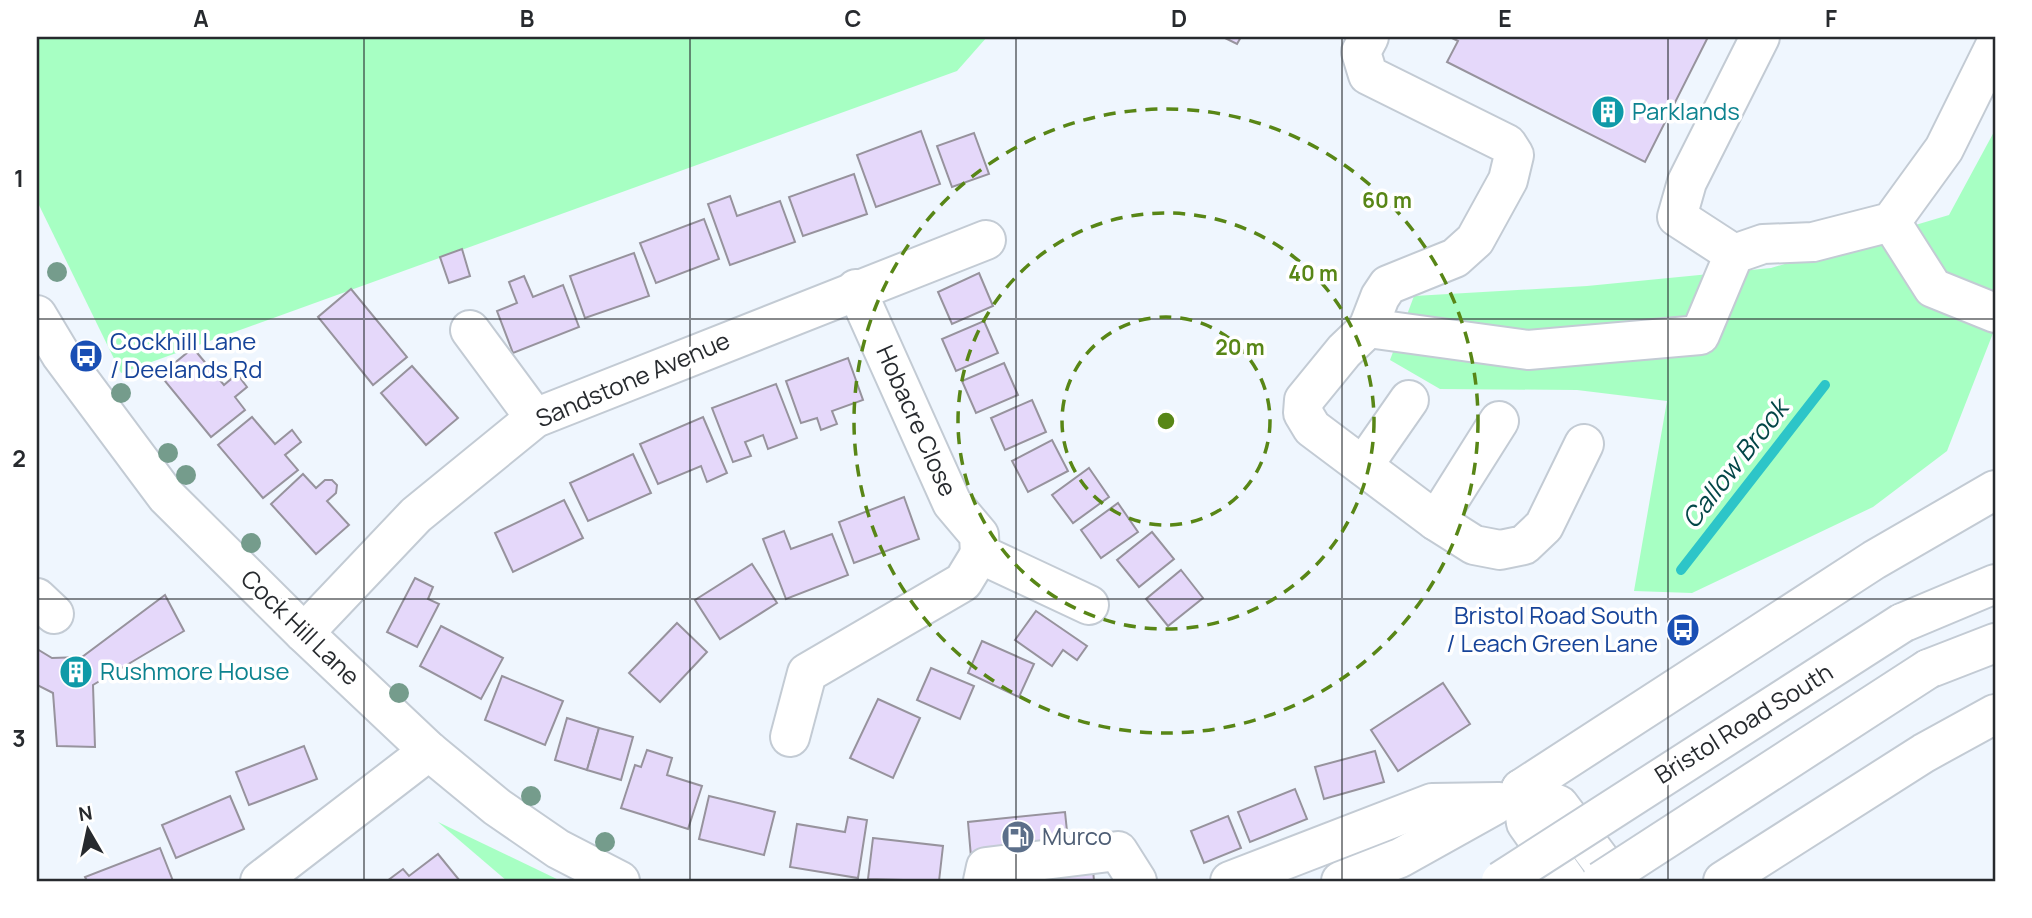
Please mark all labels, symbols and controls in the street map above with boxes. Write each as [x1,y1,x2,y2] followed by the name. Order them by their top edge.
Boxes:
[193,2,209,34] text: A
[520,2,534,34] text: B
[845,2,862,34] text: C
[1171,2,1187,34] text: D
[1498,2,1512,34] text: E
[1825,2,1837,34] text: F
[1589,93,1627,131] building icon: Parklands
[1632,94,1740,127] place label: Parklands
[14,162,24,194] text: 1
[1362,186,1412,214] text: 60 m
[1288,259,1338,287] text: 40 m
[530,323,734,434] street label: Sandstone Avenue
[110,324,262,385] place label: Cockhill Lane / Deelands Rd
[1215,333,1265,361] text: 20 m
[67,337,105,375] bus stop icon: Cockhill Lane / Deelands Rd
[869,340,965,501] street label: Hobacre Close
[1673,388,1798,535] water label: Callow Brook
[1154,409,1178,433] centre of rings
[12,442,26,474] text: 2
[234,562,368,692] street label: Cock Hill Lane
[1446,598,1658,659] place label: Bristol Road South / Leach Green Lane
[1664,611,1702,649] bus stop icon: Bristol Road South / Leach Green Lane
[57,653,95,691] building icon: Rushmore House
[100,654,289,687] place label: Rushmore House
[1648,655,1838,791] street label: Bristol Road South
[12,722,26,754] text: 3
[52,796,122,866] north arrow
[77,799,94,827] text: N
[999,818,1037,856] fuel station icon: Murco
[1042,819,1112,852] place label: Murco

